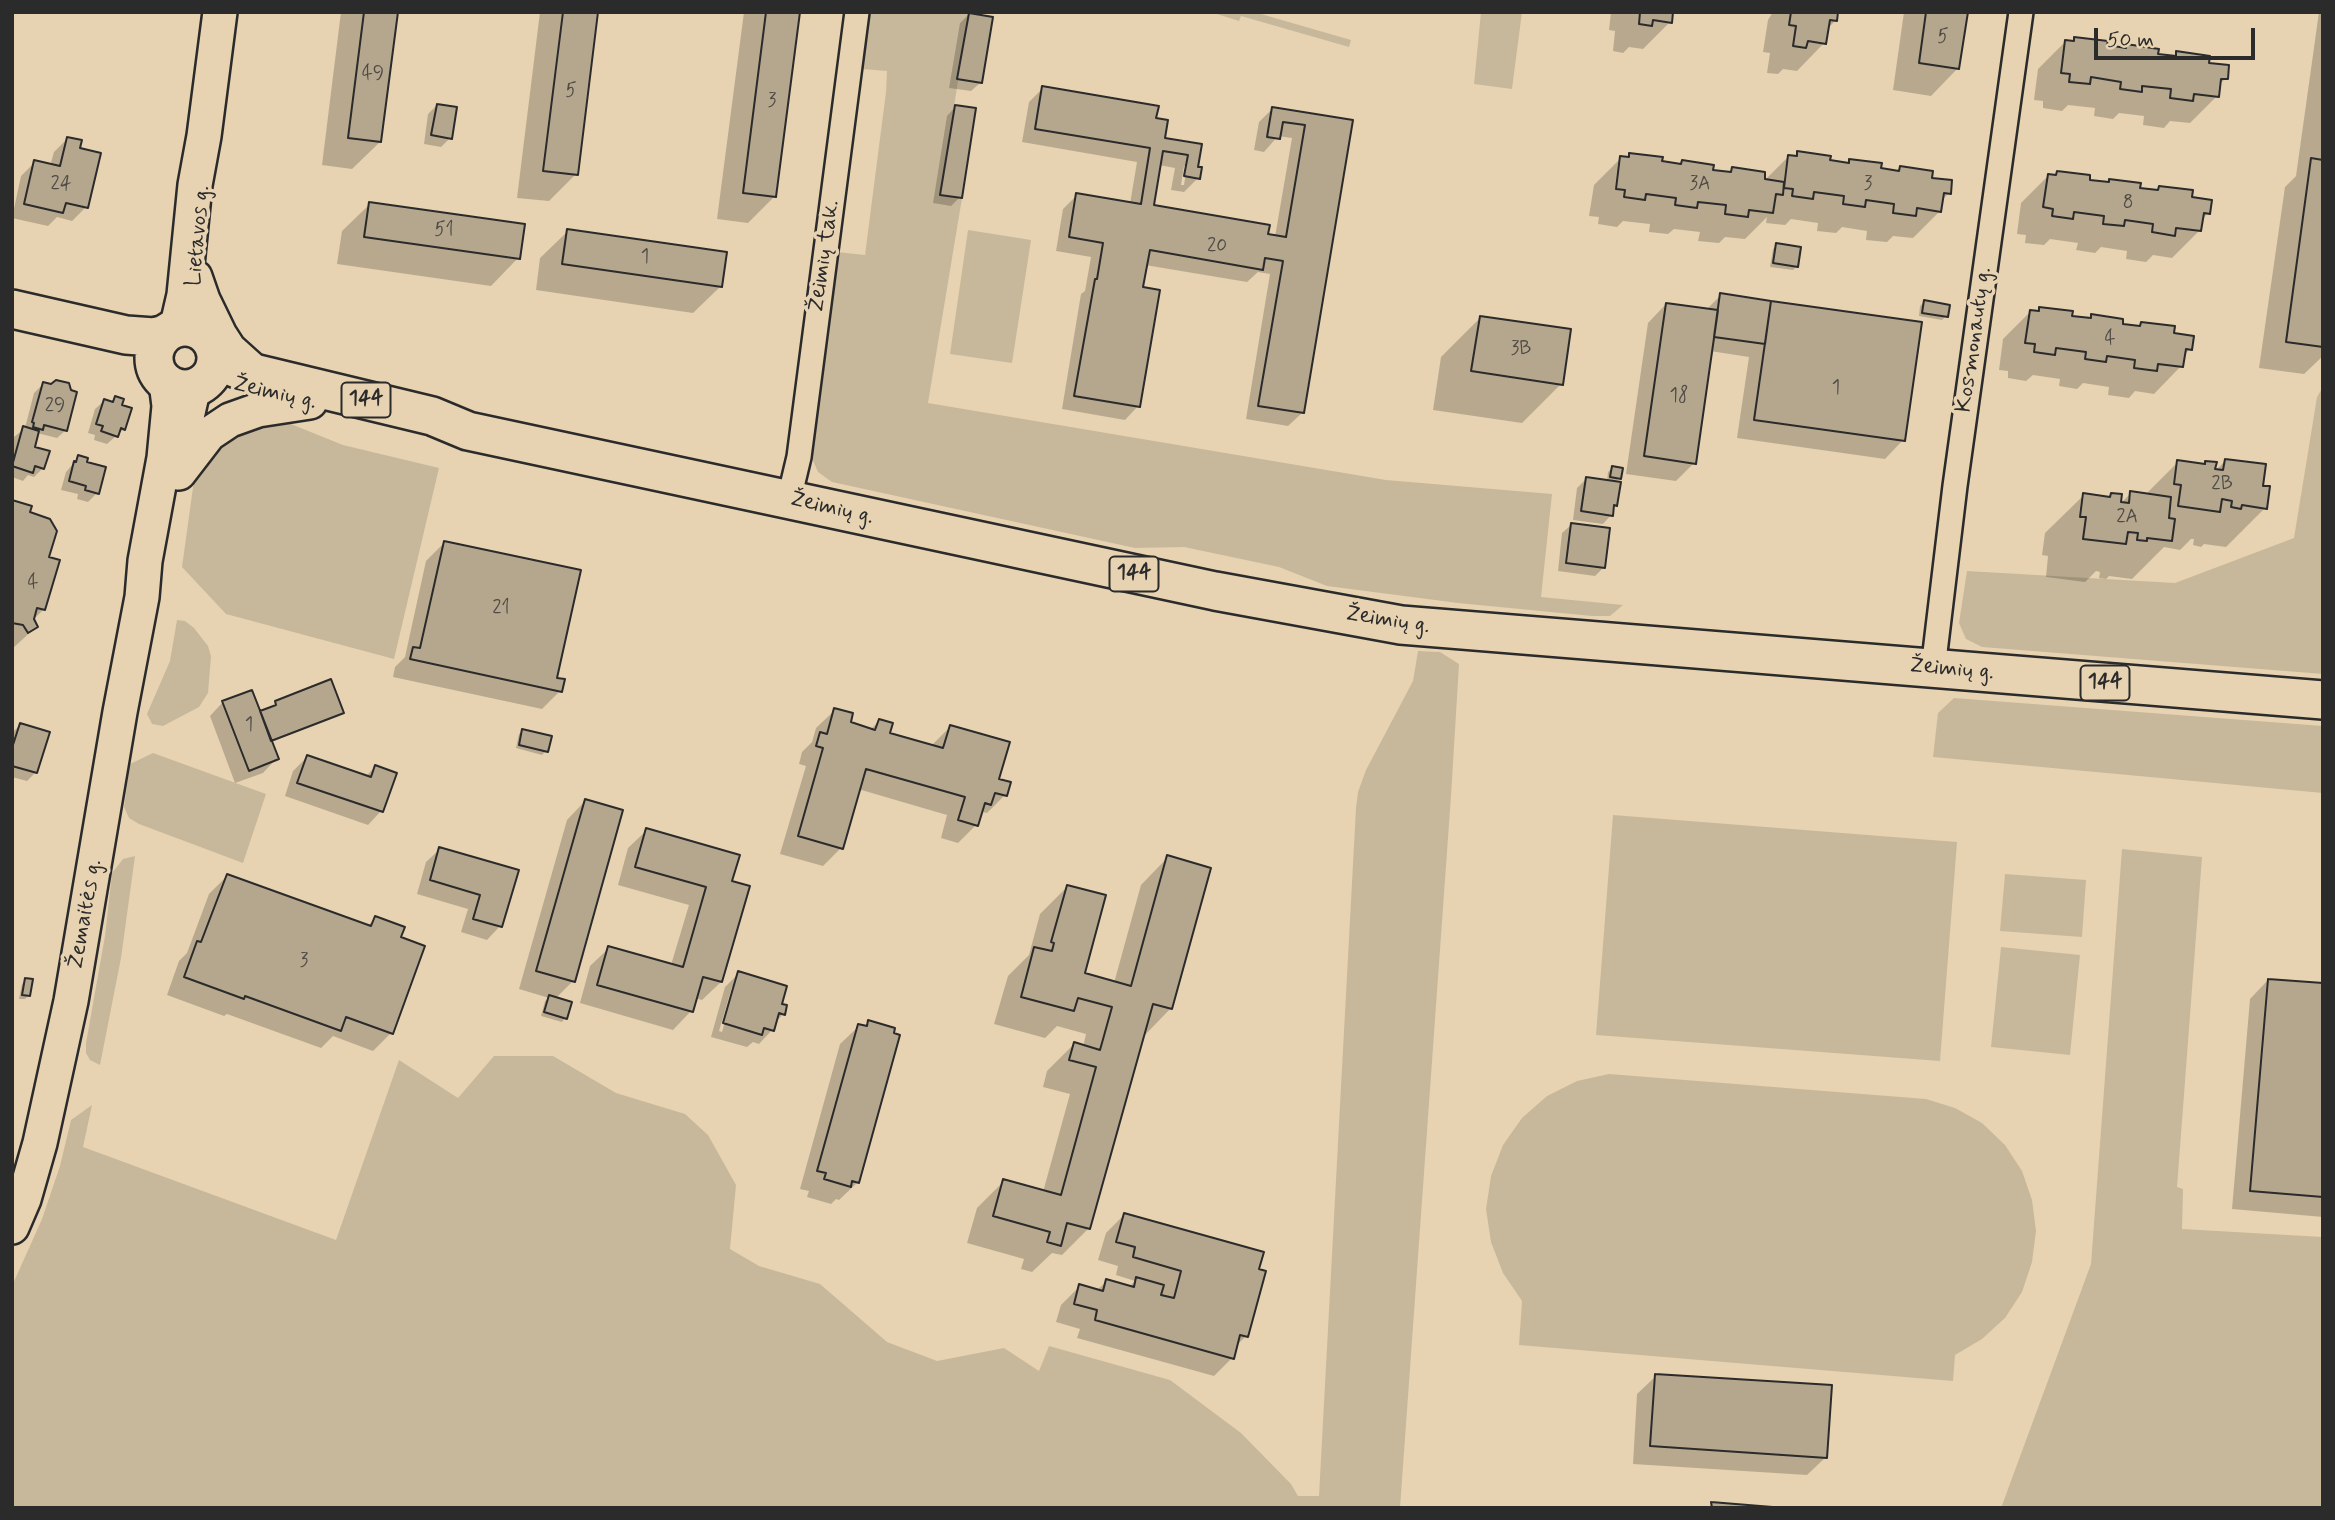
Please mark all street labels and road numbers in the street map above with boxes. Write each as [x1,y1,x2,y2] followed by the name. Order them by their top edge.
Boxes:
[181,184,217,288] street label: Lietavos g.
[804,198,846,314] street label: Žeimių tak.
[1951,265,1999,415] street label: Kosmonautų g.
[231,371,319,417] street label: Žeimių g.
[342,382,390,418] road number: 144
[788,486,876,532] street label: Žeimių g.
[1110,556,1158,592] road number: 144
[1344,601,1432,641] street label: Žeimių g.
[1909,653,1995,687] street label: Žeimių g.
[2080,666,2130,700] road number: 144
[63,857,109,971] street label: Žemaitės g.

